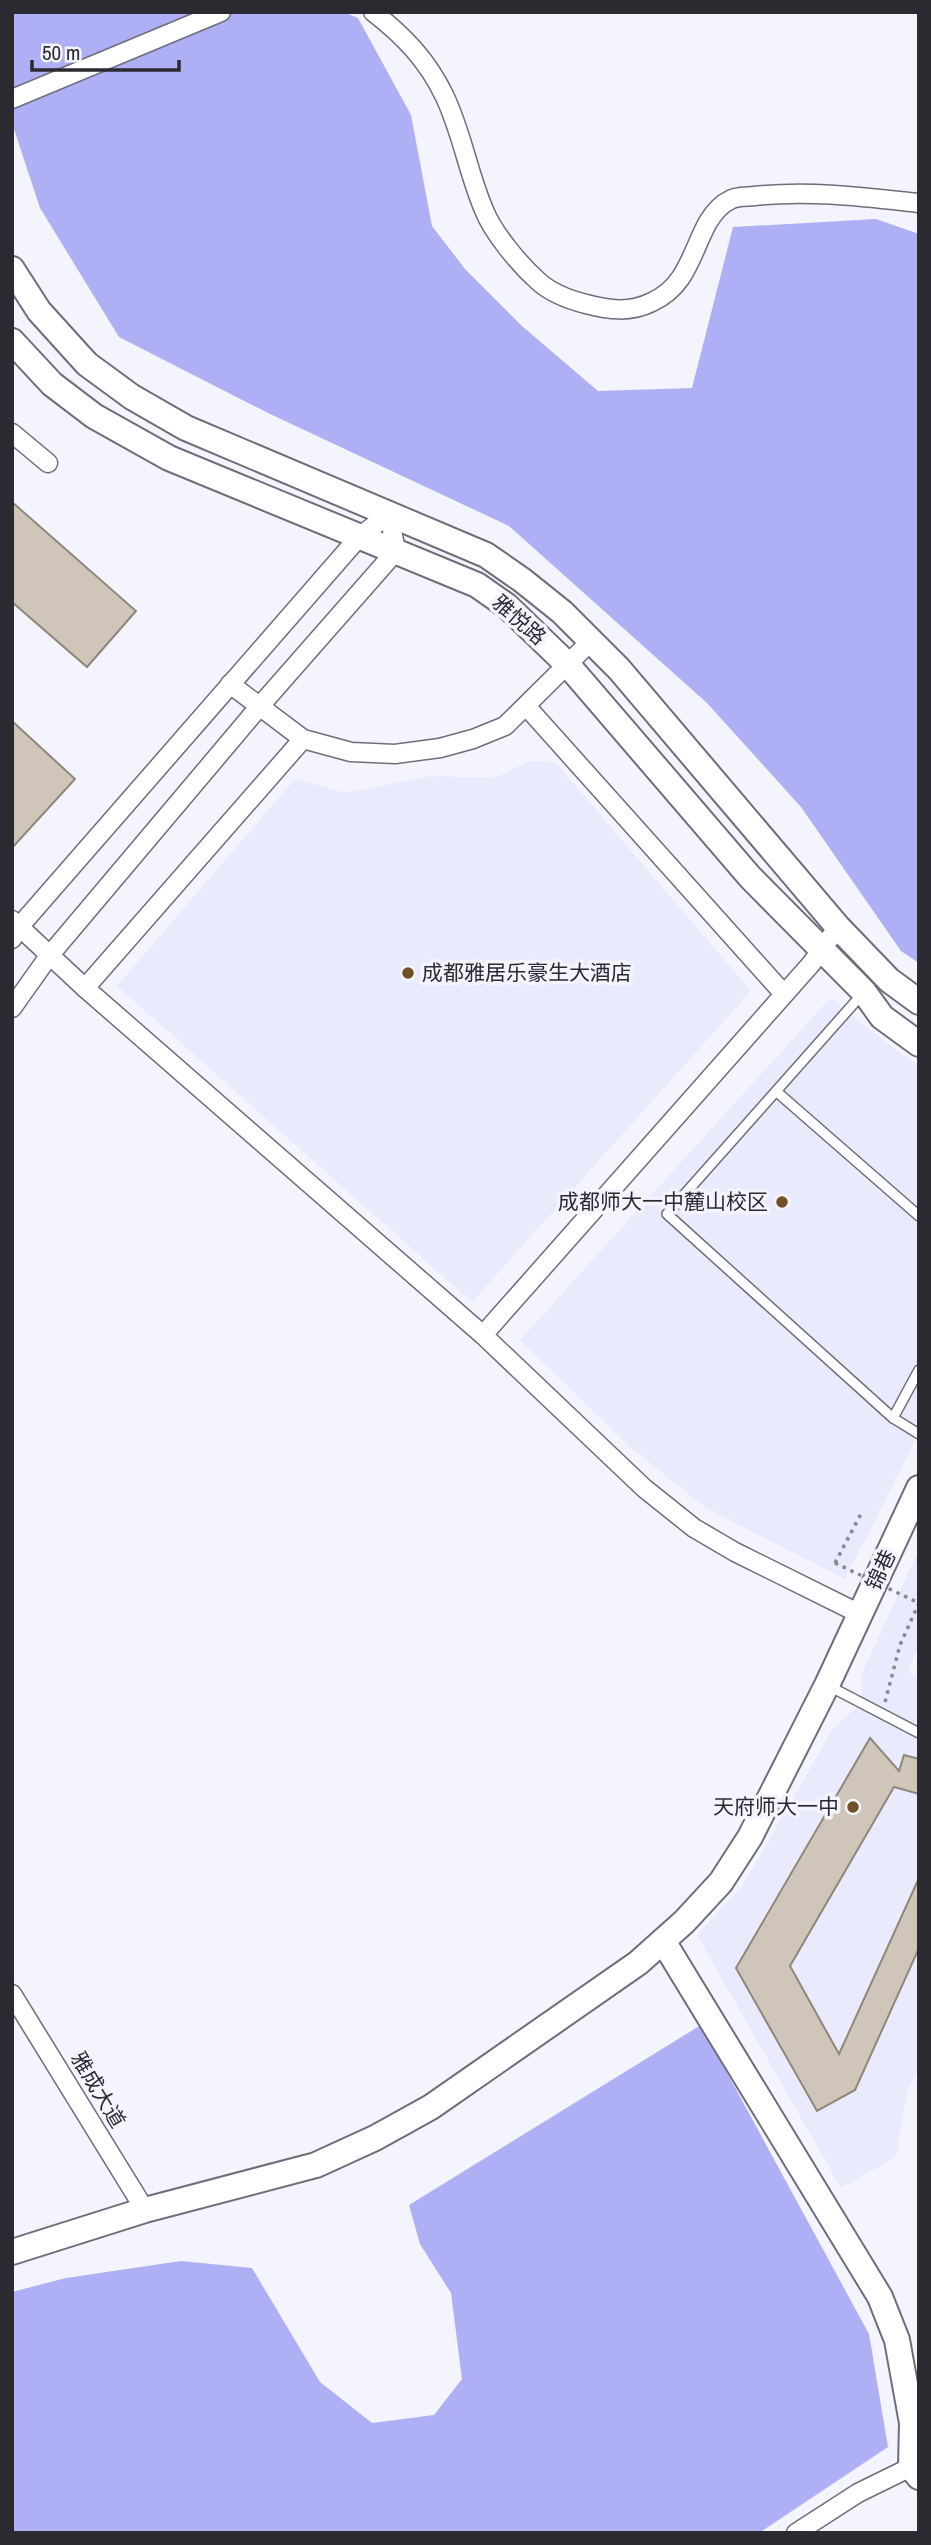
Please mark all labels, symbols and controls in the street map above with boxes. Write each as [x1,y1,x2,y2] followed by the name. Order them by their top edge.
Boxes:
[32,28,178,72] scale bar
[42,38,80,67] text: 50 m
[486,588,553,651] street label: 雅悦路
[422,958,632,987] place label: 成都雅居乐豪生大酒店
[400,965,416,981] marker: 成都雅居乐豪生大酒店
[558,1187,768,1216] place label: 成都师大一中麓山校区
[774,1194,790,1210] marker: 成都师大一中麓山校区
[859,1545,903,1595] street label: 锦巷
[713,1792,839,1821] place label: 天府师大一中
[845,1799,861,1815] marker: 天府师大一中
[64,2046,132,2133] street label: 雅成大道

